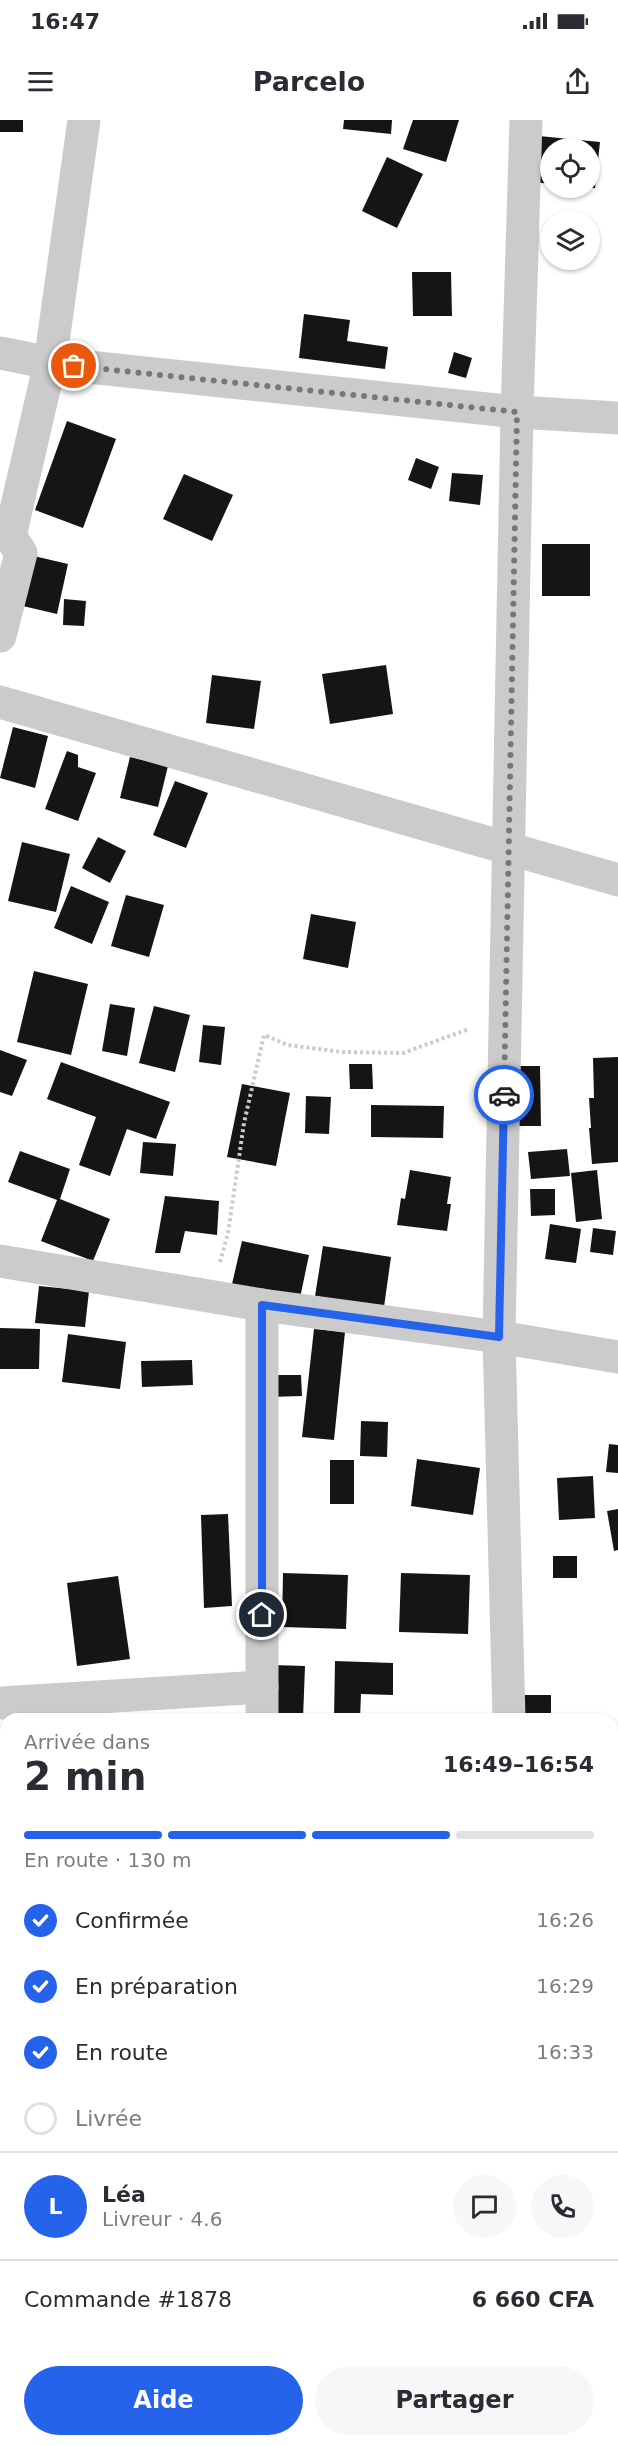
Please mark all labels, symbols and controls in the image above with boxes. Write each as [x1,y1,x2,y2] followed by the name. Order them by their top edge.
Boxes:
[30,9,100,34] text: 16:47
[24,65,57,98] icon: menu
[561,65,594,98] icon: share
[253,66,365,97] text: Parcelo
[540,138,600,270] map controls
[540,138,600,198] button: locate
[540,210,600,270] button: layers
[48,340,99,391] pin
[57,349,90,382] icon: bag
[474,1065,534,1125] courier
[488,1079,521,1112] icon: car
[236,1589,287,1640] pin
[245,1598,278,1631] icon: home
[24,1730,150,1754] text: Arrivée dans
[443,1752,594,1777] text: 16:49–16:54
[24,1754,146,1799] text: 2 min
[24,1848,192,1872] text: En route · 130 m
[24,1904,57,1937] icon: check
[75,1908,189,1933] text: Confirmée
[536,1908,594,1932] text: 16:26
[24,1970,57,2003] icon: check
[75,1974,238,1999] text: En préparation
[536,1974,594,1998] text: 16:29
[24,2036,57,2069] icon: check
[75,2040,168,2065] text: En route
[536,2040,594,2064] text: 16:33
[75,2106,142,2131] text: Livrée
[453,2175,516,2238] button: chat
[531,2175,594,2238] button: phone
[102,2182,146,2207] text: Léa
[48,2194,63,2219] text: L
[102,2207,222,2231] text: Livreur · 4.6
[24,2287,232,2312] text: Commande #1878
[472,2287,594,2312] text: 6 660 CFA
[24,2366,303,2435] button: Aide
[315,2366,594,2435] button: Partager

